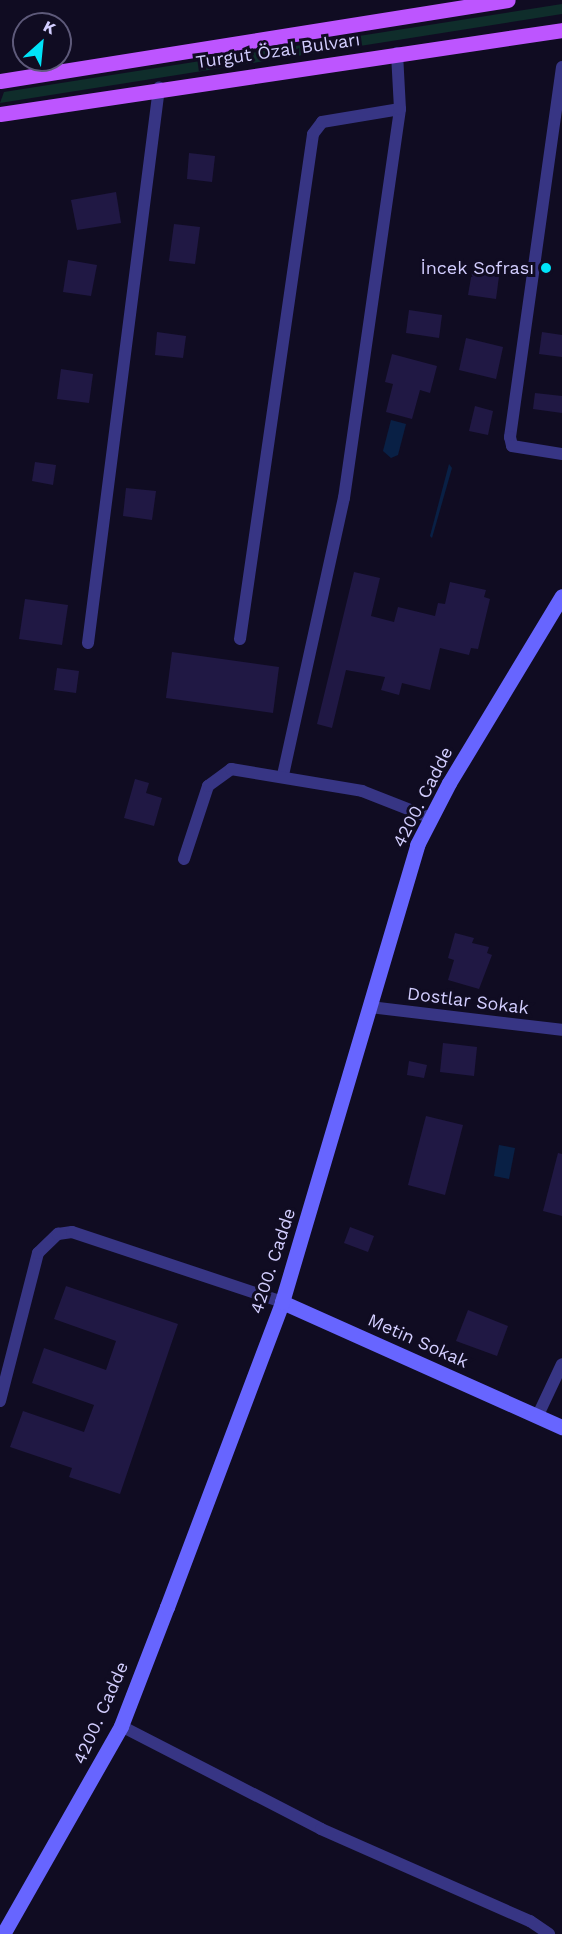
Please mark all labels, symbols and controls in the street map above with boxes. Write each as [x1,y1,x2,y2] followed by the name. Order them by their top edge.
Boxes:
[12,12,72,72] north arrow
[40,16,59,38] text: K
[194,29,362,73] street label: Turgut Özal Bulvarı
[420,257,534,279] place label: İncek Sofrası
[539,261,553,275] marker: İncek Sofrası
[388,743,458,851] street label: 4200. Cadde
[406,983,530,1019] street label: Dostlar Sokak
[246,1205,300,1317] street label: 4200. Cadde
[364,1309,472,1373] street label: Metin Sokak
[69,1658,133,1768] street label: 4200. Cadde

